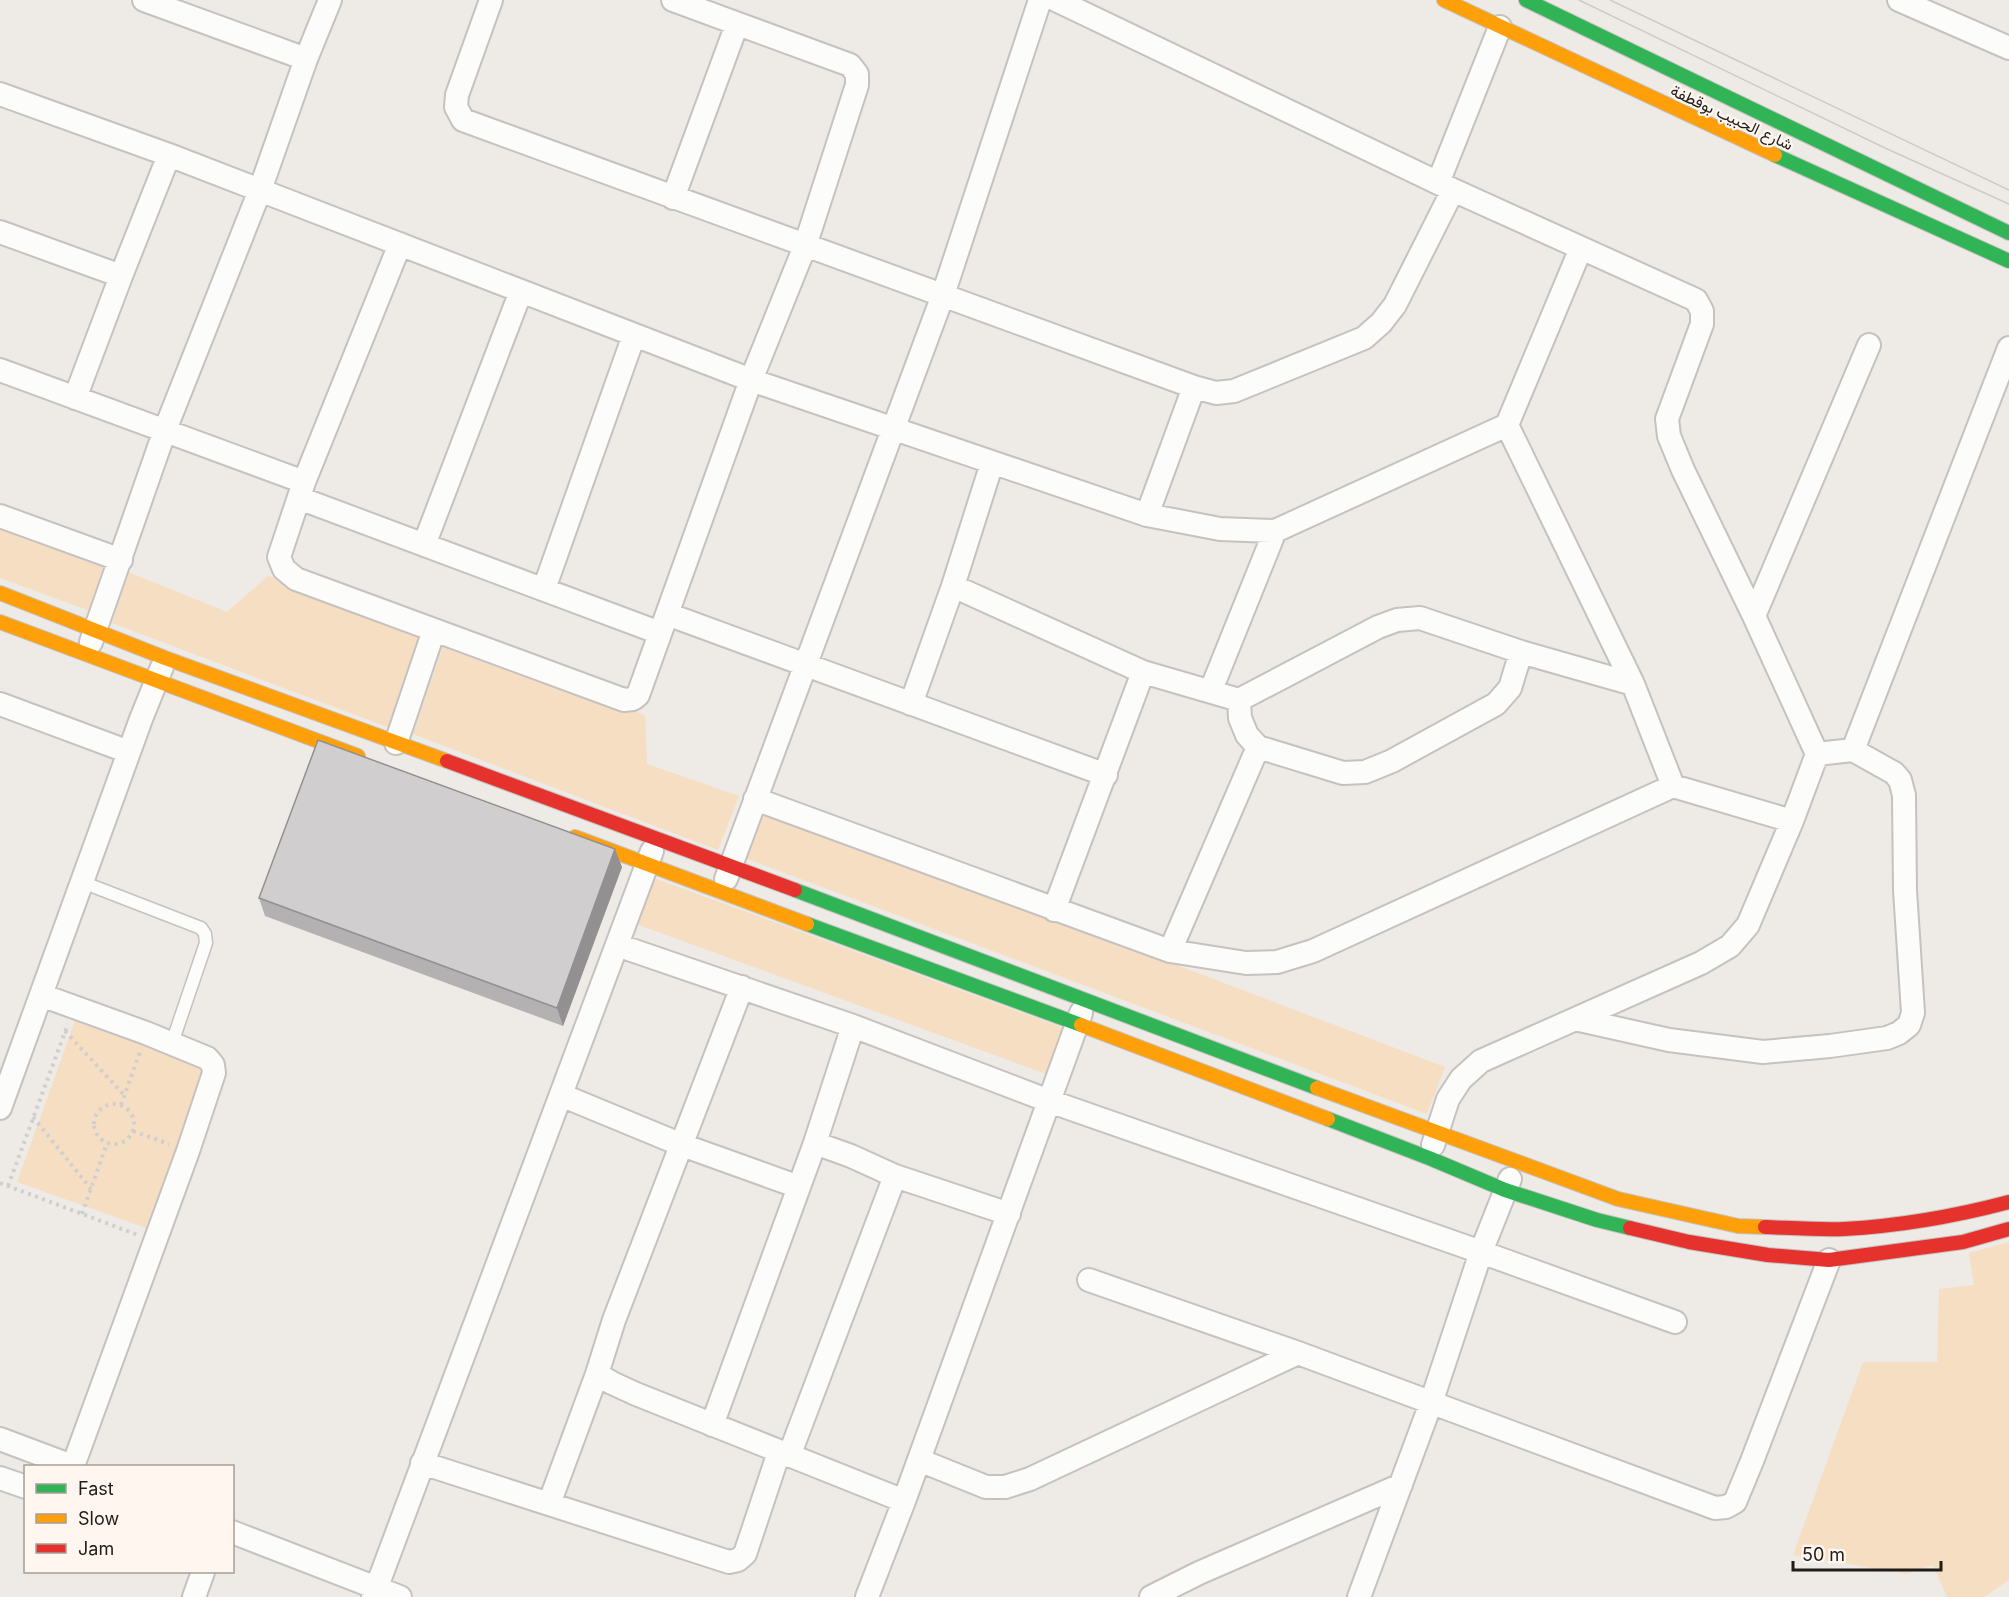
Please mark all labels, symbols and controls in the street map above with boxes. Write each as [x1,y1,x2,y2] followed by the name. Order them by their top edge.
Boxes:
[1667,80,1796,156] street label: شارع الحبيب بوقطفة
[24,1465,234,1573] legend
[78,1478,114,1499] text: Fast
[78,1508,119,1529] text: Slow
[1793,1534,1942,1572] scale bar
[78,1538,114,1559] text: Jam
[1802,1544,1845,1565] text: 50 m

